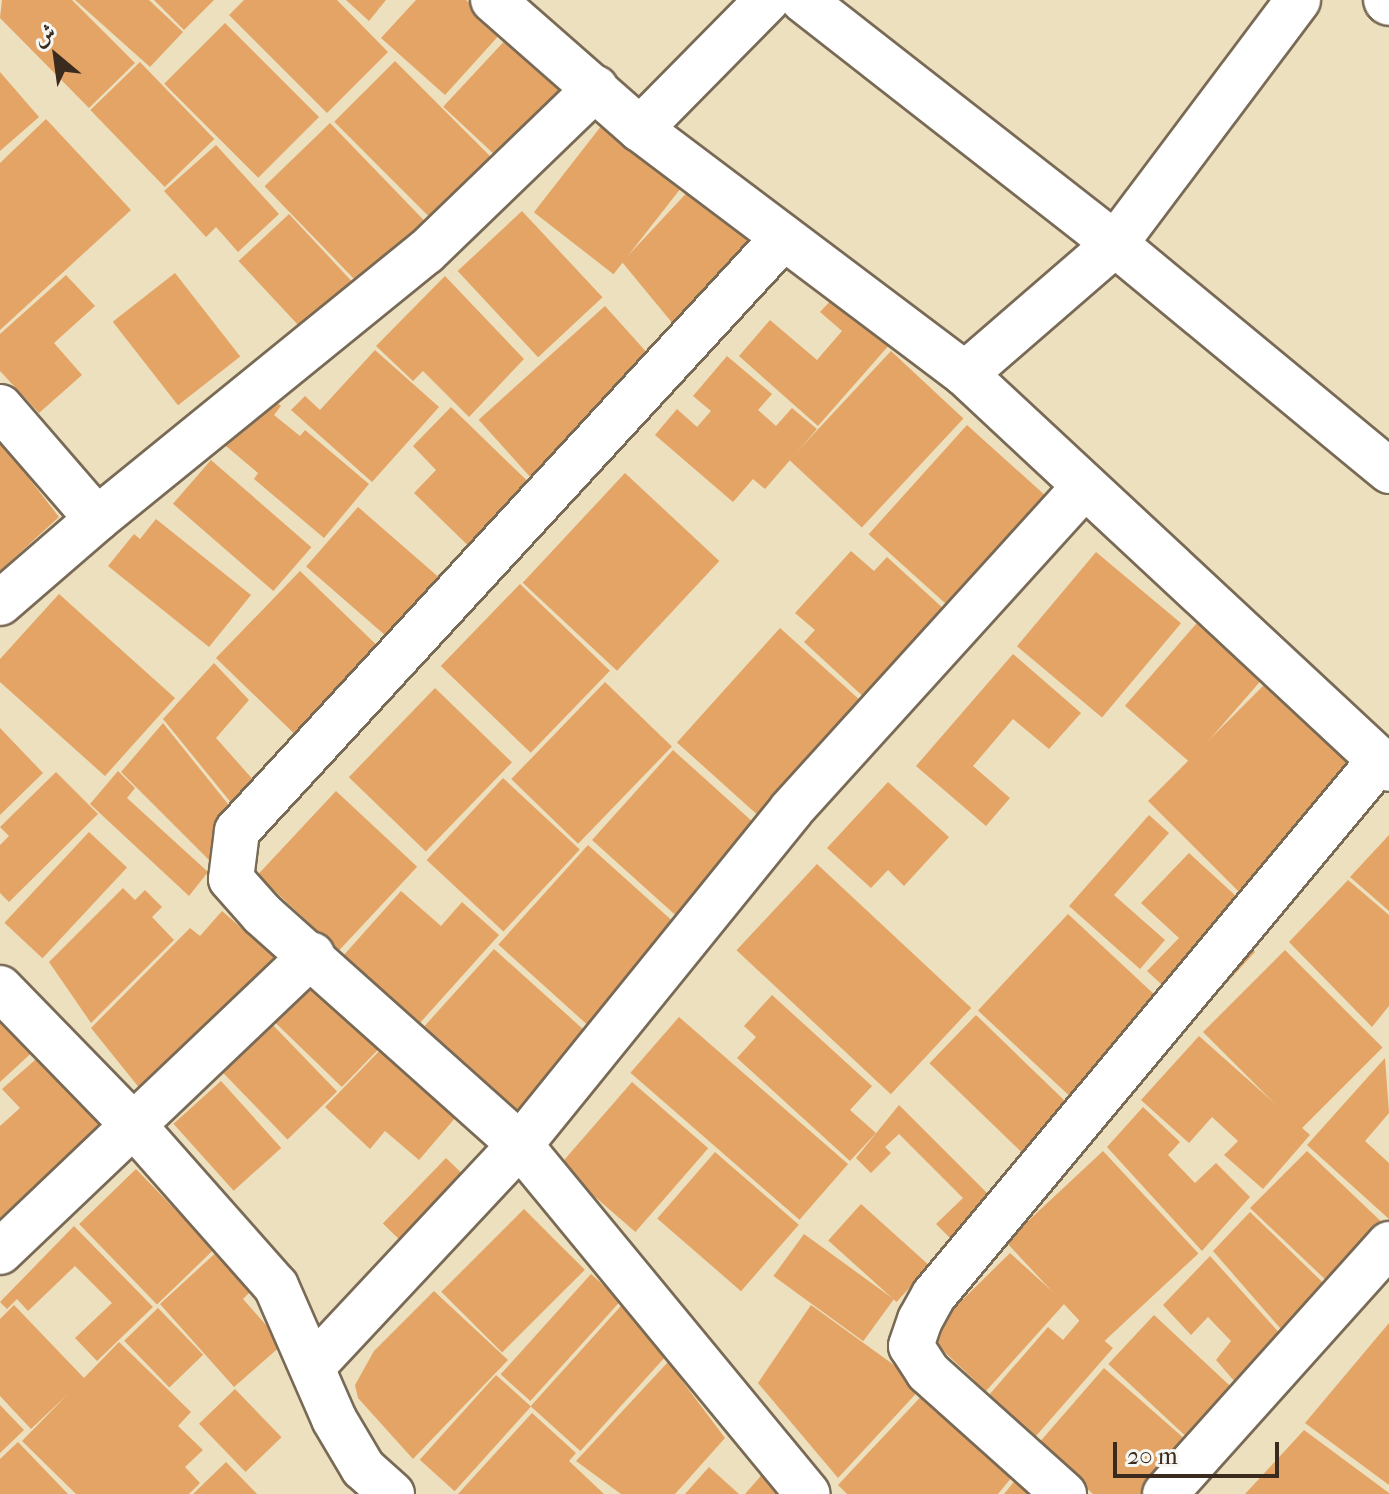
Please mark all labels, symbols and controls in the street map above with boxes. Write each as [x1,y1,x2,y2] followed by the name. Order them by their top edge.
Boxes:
[16,16,96,96] north arrow
[29,18,60,52] text: ش
[1117,1426,1283,1476] scale bar
[1127,1442,1178,1470] text: 20 m

